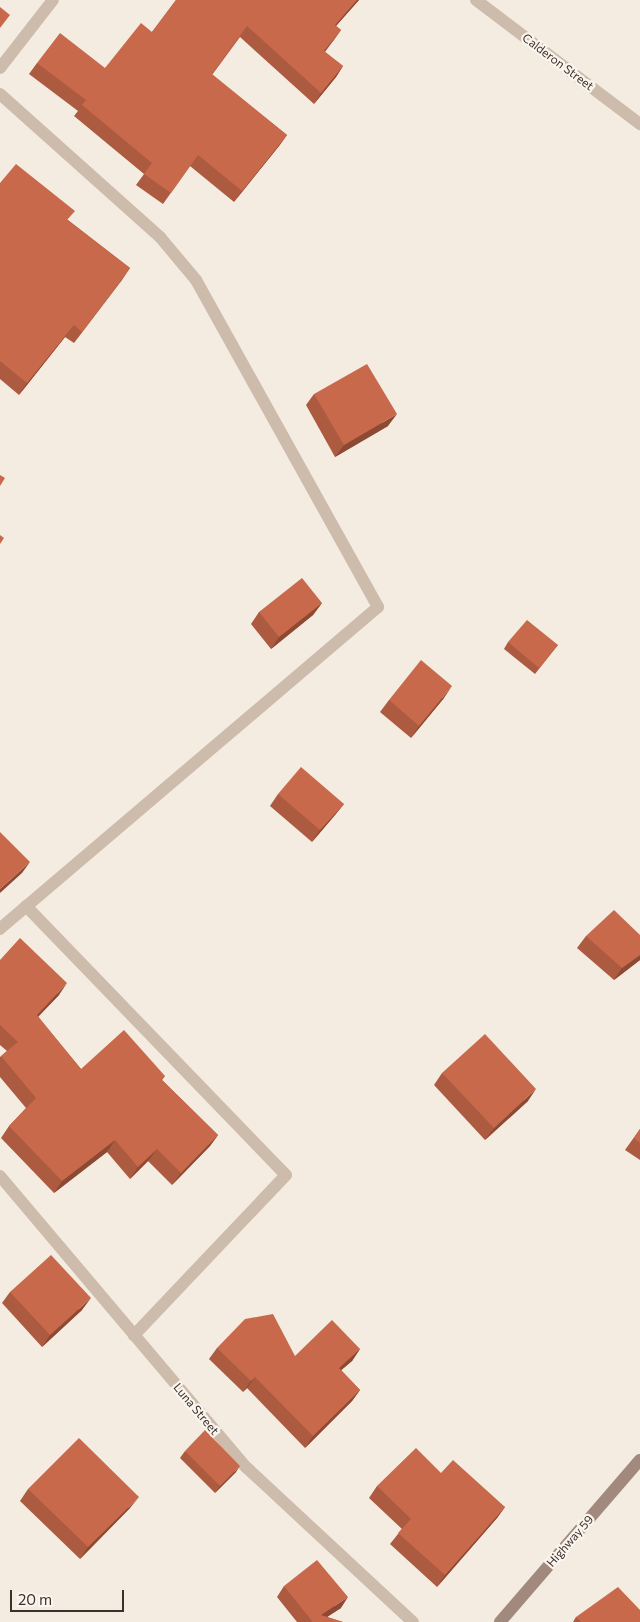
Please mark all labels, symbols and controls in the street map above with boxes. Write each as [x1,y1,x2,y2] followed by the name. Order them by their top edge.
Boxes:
[519,30,597,94] street label: Calderon Street
[170,1380,222,1438] street label: Luna Street
[544,1512,596,1570] street label: Highway 59
[12,1580,126,1612] scale bar
[18,1590,52,1608] text: 20 m

